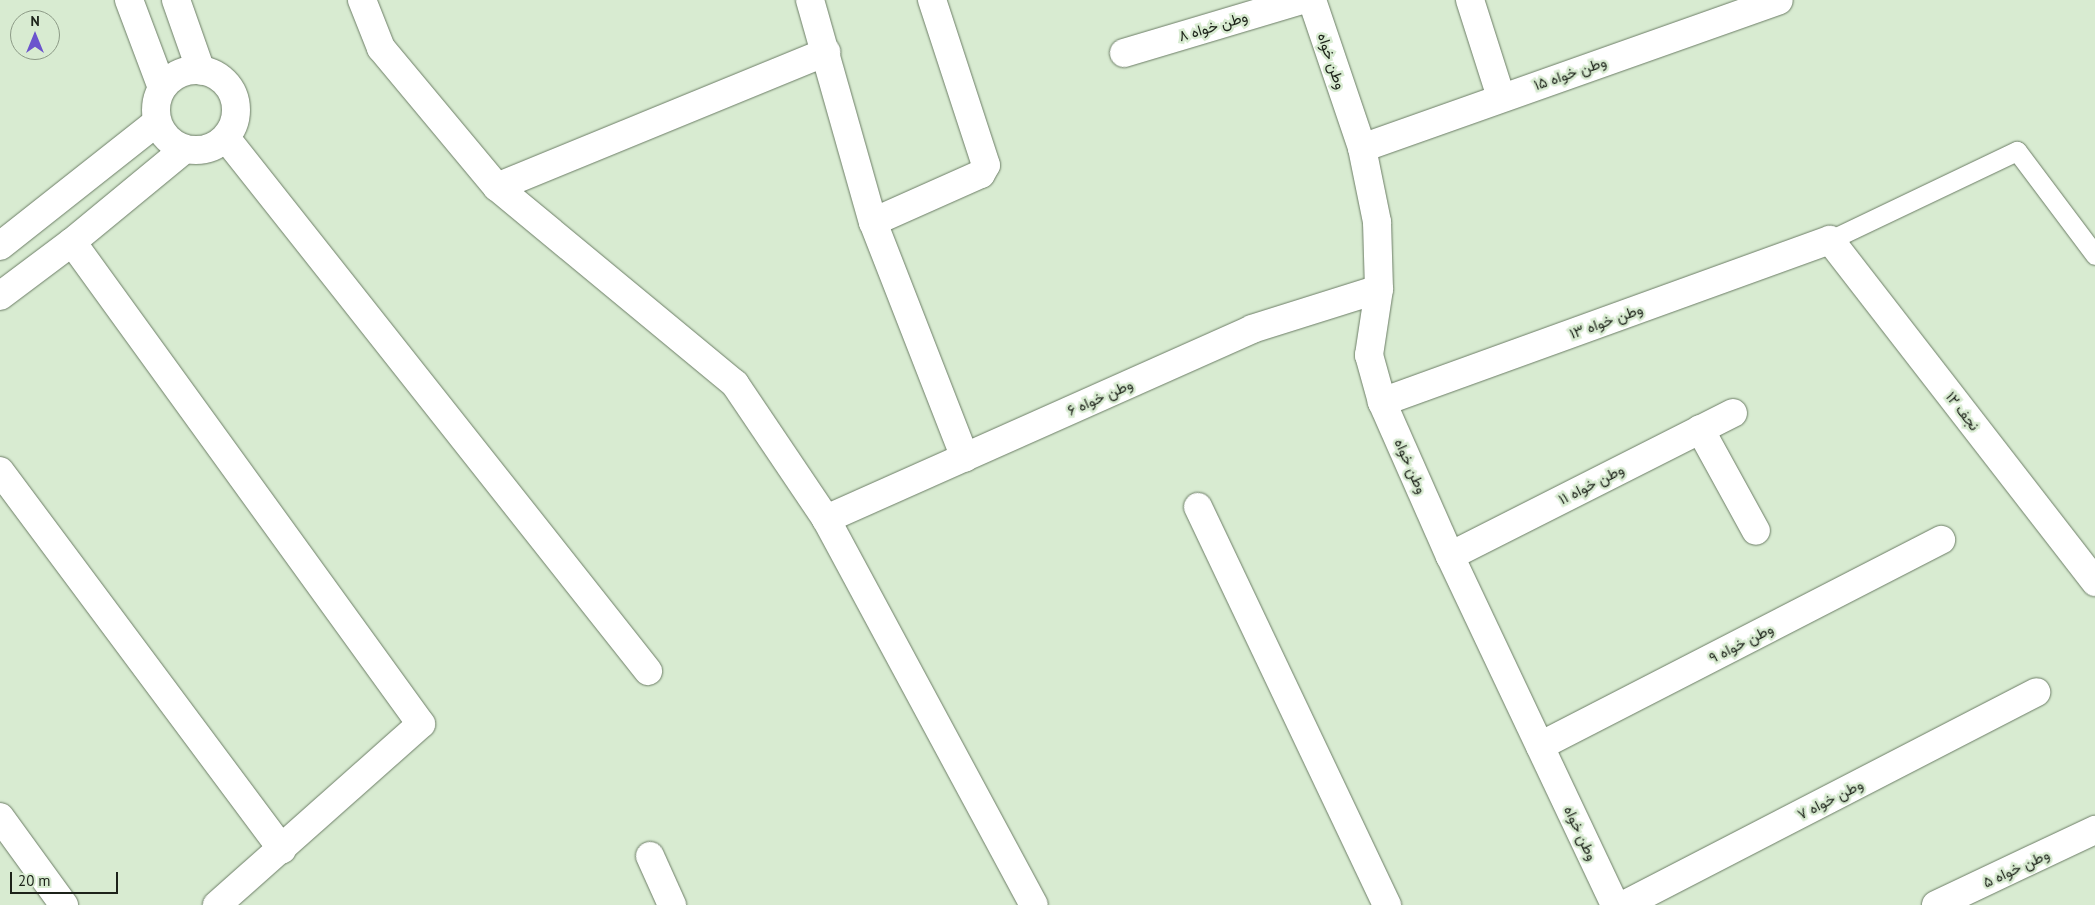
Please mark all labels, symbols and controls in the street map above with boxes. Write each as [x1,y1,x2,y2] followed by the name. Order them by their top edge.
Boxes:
[1176,7,1250,45] street label: وطن خواه ۸
[10,10,60,60] north arrow
[30,12,40,30] text: N
[1314,30,1350,92] street label: وطن خواه
[1531,52,1609,94] street label: وطن خواه ۱۵
[1567,299,1645,343] street label: وطن خواه ۱۳
[1064,375,1136,419] street label: وطن خواه ۶
[1942,388,1984,434] street label: نجف ۱۲
[1391,436,1431,496] street label: وطن خواه
[1555,460,1627,508] street label: وطن خواه ۱۱
[1706,619,1776,667] street label: وطن خواه ۹
[1794,775,1866,823] street label: وطن خواه ۷
[1560,803,1602,863] street label: وطن خواه
[1980,845,2052,891] street label: وطن خواه ۵
[12,862,120,894] scale bar
[18,871,51,890] text: 20 m

